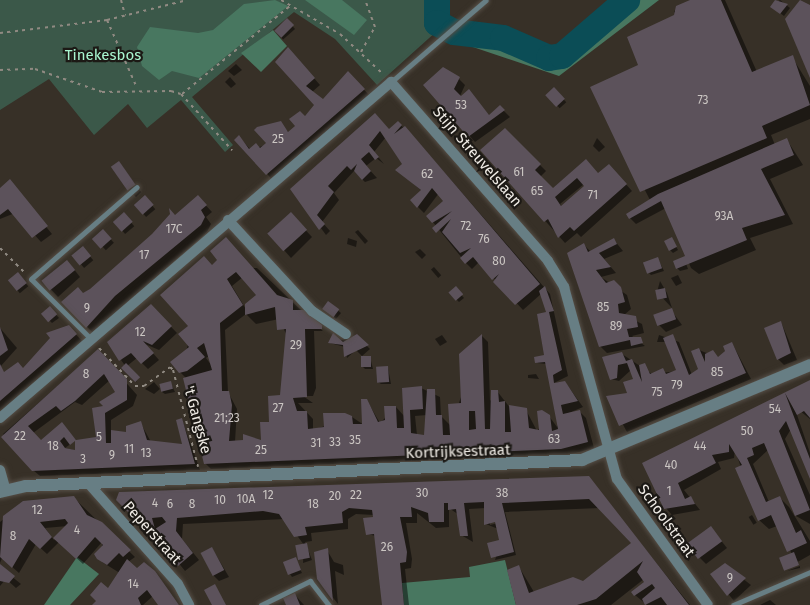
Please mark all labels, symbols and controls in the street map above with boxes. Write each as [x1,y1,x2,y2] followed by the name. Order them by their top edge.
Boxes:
[65,47,141,65] park label: Tinekesbos
[697,94,709,108] house number: 73
[455,99,467,113] house number: 53
[429,103,525,211] street label: Stijn Streuvelslaan
[272,133,284,147] house number: 25
[513,166,525,180] house number: 61
[421,168,433,182] house number: 62
[531,185,543,199] house number: 65
[588,189,598,203] house number: 71
[715,210,733,224] house number: 93A
[460,220,472,234] house number: 72
[165,223,183,237] house number: 17C
[478,233,490,247] house number: 76
[139,249,149,263] house number: 17
[492,255,506,269] house number: 80
[597,301,609,315] house number: 85
[84,302,90,316] house number: 9
[610,320,622,334] house number: 89
[134,326,146,340] house number: 12
[290,339,302,353] house number: 29
[711,366,723,380] house number: 85
[83,368,89,382] house number: 8
[671,379,683,393] house number: 79
[179,384,215,456] street label: 't Gangske
[651,386,663,400] house number: 75
[272,402,284,416] house number: 27
[769,403,781,417] house number: 54
[214,412,240,426] house number: 21;23
[741,425,753,439] house number: 50
[14,430,26,444] house number: 22
[96,431,102,445] house number: 5
[548,433,560,447] house number: 63
[349,434,361,448] house number: 35
[329,436,341,450] house number: 33
[311,437,321,451] house number: 31
[47,440,59,454] house number: 18
[694,440,706,454] house number: 44
[405,441,511,463] street label: Kortrijksestraat
[124,443,134,457] house number: 11
[255,444,267,458] house number: 25
[140,447,152,461] house number: 13
[109,449,115,463] house number: 9
[80,453,86,467] house number: 3
[664,459,678,473] house number: 40
[634,481,698,561] street label: Schoolstraat
[666,485,672,499] house number: 1
[416,487,428,501] house number: 30
[496,487,508,501] house number: 38
[262,489,274,503] house number: 12
[350,489,362,503] house number: 22
[329,490,341,504] house number: 20
[237,493,255,507] house number: 10A
[214,494,226,508] house number: 10
[152,497,158,511] house number: 4
[119,498,185,568] street label: Peperstraat
[167,498,173,512] house number: 6
[189,498,195,512] house number: 8
[307,498,319,512] house number: 18
[31,504,43,518] house number: 12
[74,524,80,538] house number: 4
[10,530,16,544] house number: 8
[381,541,393,555] house number: 26
[727,572,733,586] house number: 9
[127,578,139,592] house number: 14

